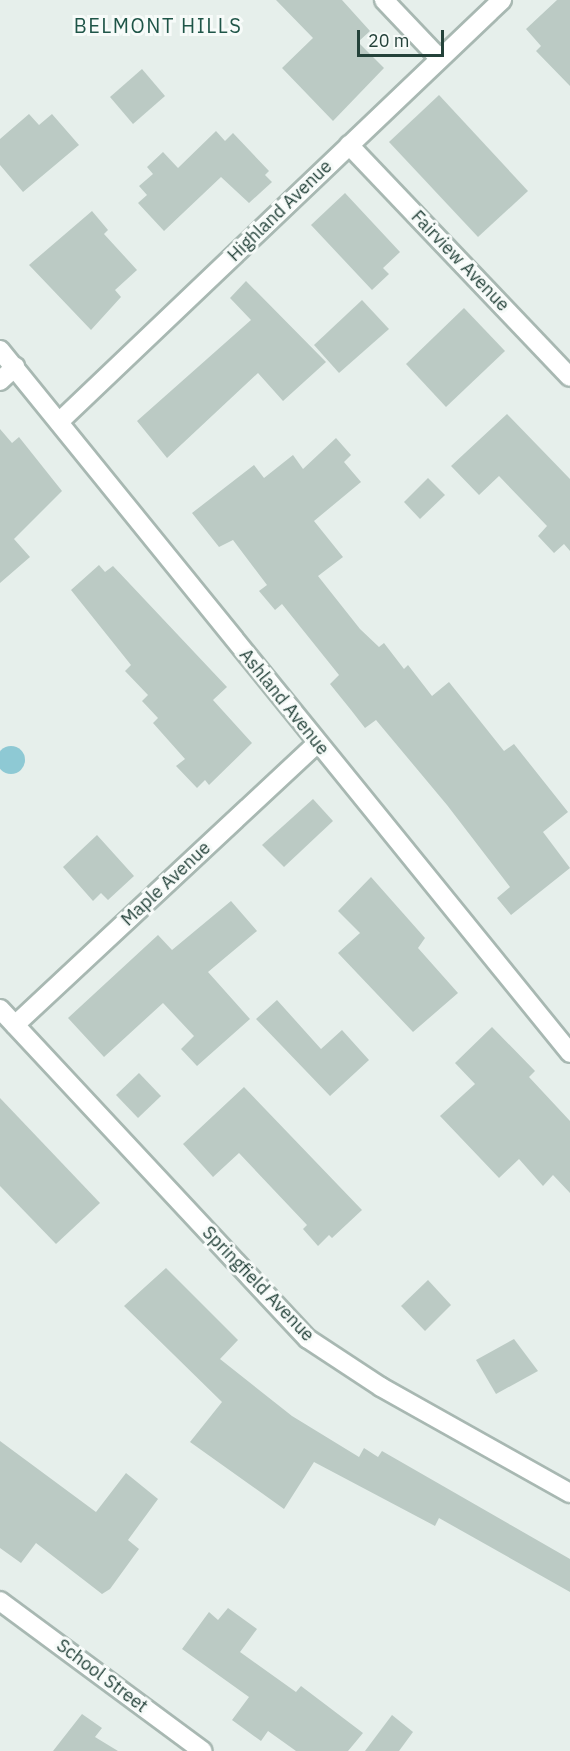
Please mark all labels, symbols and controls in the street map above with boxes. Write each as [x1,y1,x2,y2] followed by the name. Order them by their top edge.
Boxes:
[74,13,242,37] district label: BELMONT HILLS
[360,18,447,56] scale bar
[368,29,410,52] text: 20 m
[223,156,337,266] street label: Highland Avenue
[407,206,513,316] street label: Fairview Avenue
[235,645,333,759] street label: Ashland Avenue
[117,837,215,931] street label: Maple Avenue
[198,1222,318,1346] street label: Springfield Avenue
[52,1635,152,1717] street label: School Street

